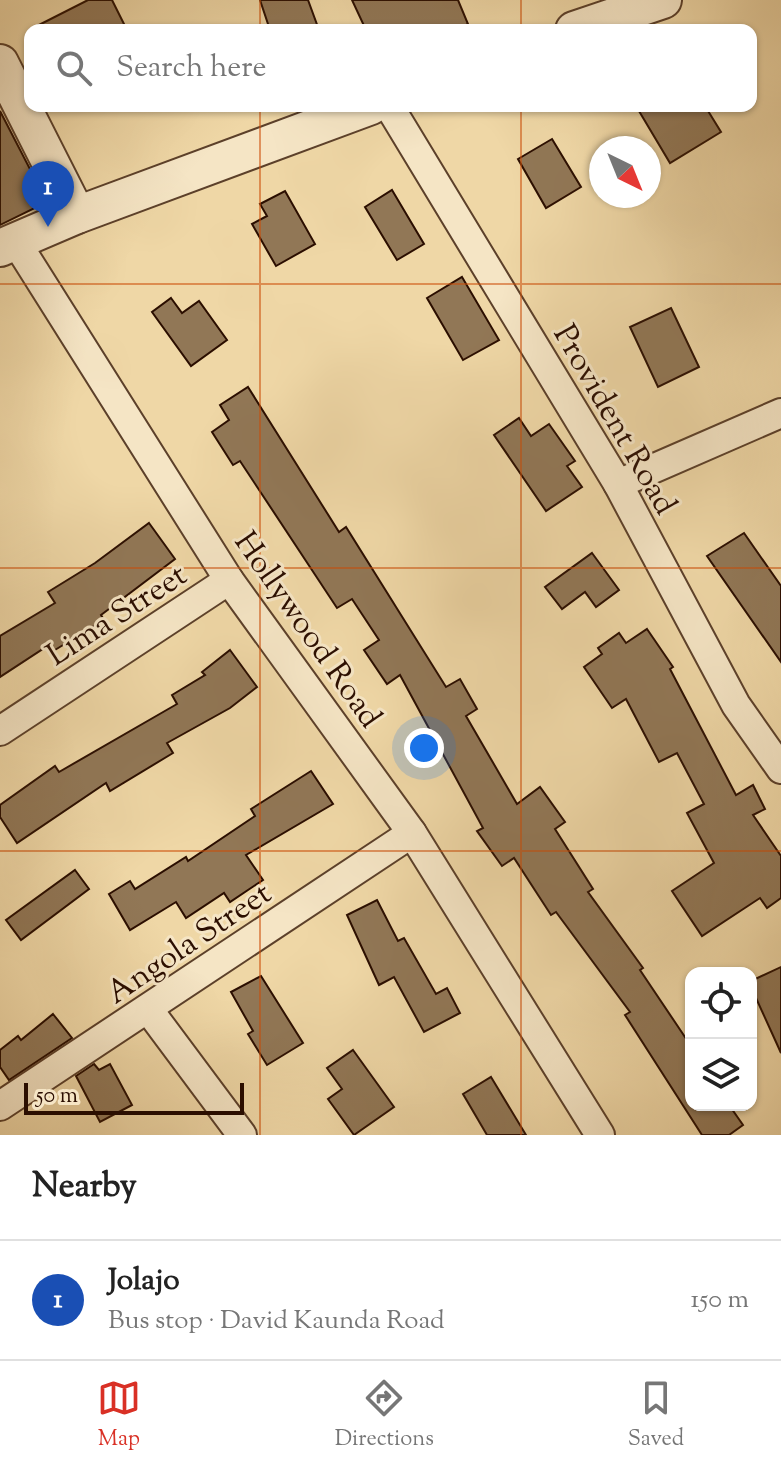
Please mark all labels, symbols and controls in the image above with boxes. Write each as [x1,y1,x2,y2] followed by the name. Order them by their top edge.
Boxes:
[24,24,757,112] search box
[52,46,96,90] icon: search
[116,47,266,90] text: Search here
[589,136,661,208] north arrow
[22,161,74,227] pin: 1
[540,317,687,524] street label: Provident Road
[221,523,392,739] street label: Hollywood Road
[38,554,197,679] street label: Lima Street
[404,728,444,768] your location
[98,872,282,1017] street label: Angola Street
[685,967,757,1111] map controls
[685,967,757,1039] button: locate
[685,1039,757,1111] button: layers
[24,1079,244,1115] scale bar
[36,1081,78,1113] text: 50 m
[32,1163,137,1212] text: Nearby
[108,1260,180,1303] text: Jolajo
[54,1282,62,1319] text: 1
[690,1282,749,1319] text: 150 m
[108,1303,445,1340] text: Bus stop · David Kaunda Road
[97,1376,141,1456] tab: Map
[335,1376,434,1456] tab: Directions
[628,1376,684,1456] tab: Saved

